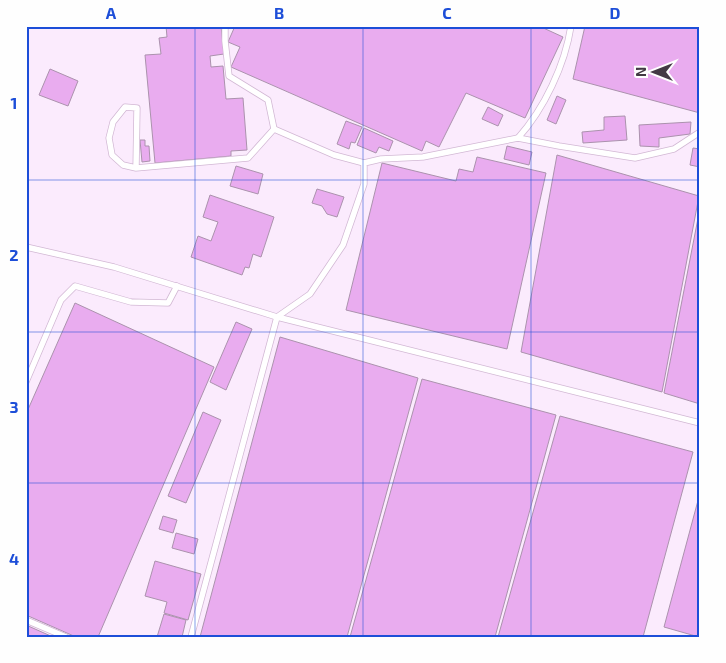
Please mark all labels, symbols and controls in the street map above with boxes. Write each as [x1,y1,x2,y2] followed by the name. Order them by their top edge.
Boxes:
[106,3,117,22] text: A
[274,3,284,22] text: B
[442,3,452,22] text: C
[610,3,621,22] text: D
[628,48,678,98] north arrow
[632,67,649,77] text: N
[11,93,17,112] text: 1
[9,245,19,264] text: 2
[9,397,19,416] text: 3
[9,549,19,568] text: 4

